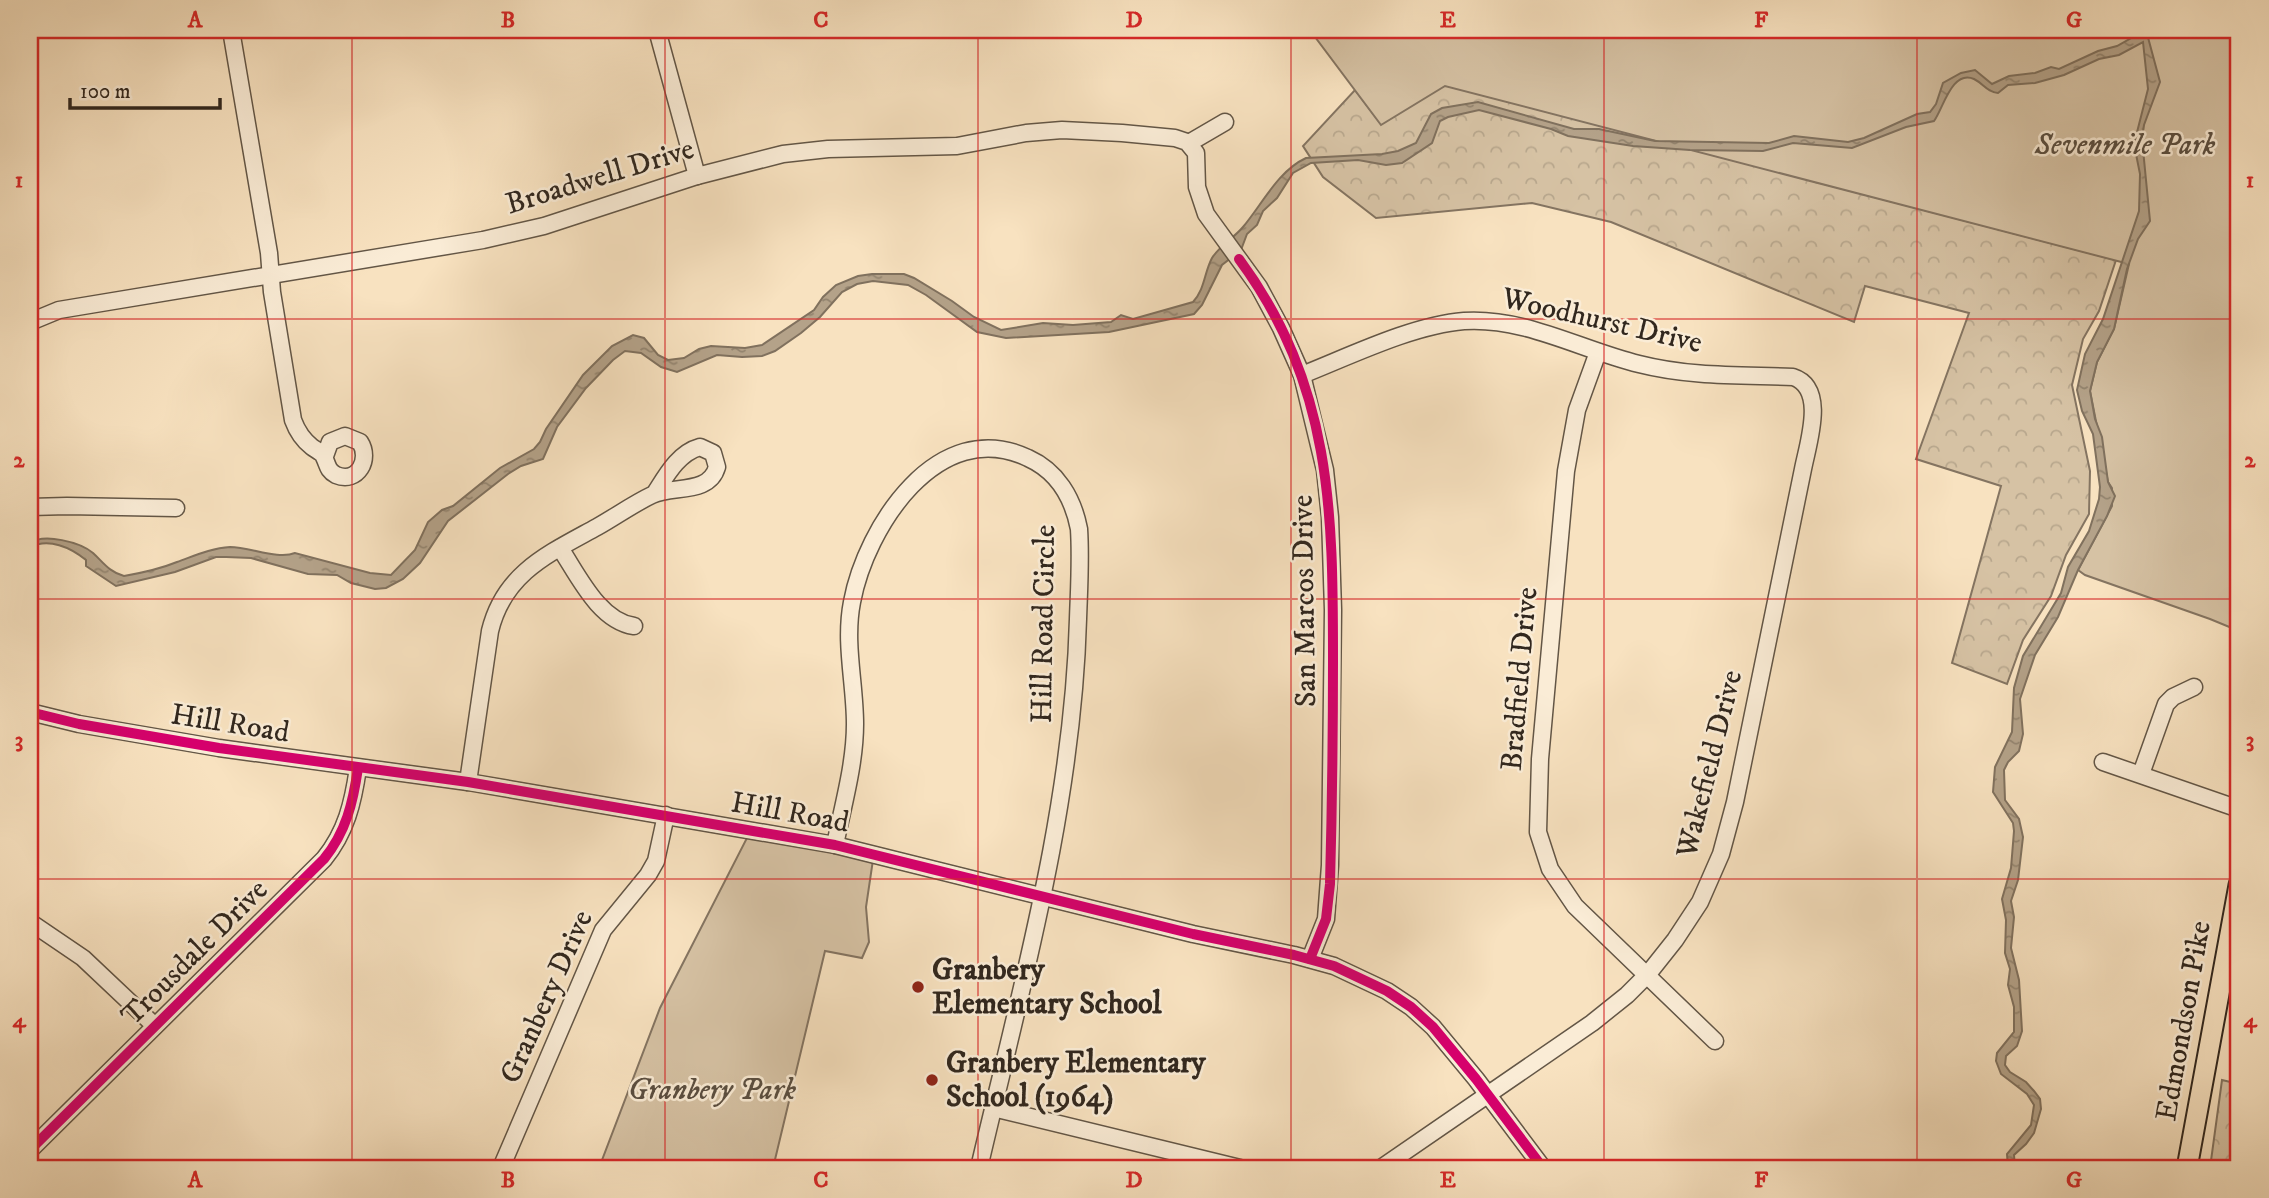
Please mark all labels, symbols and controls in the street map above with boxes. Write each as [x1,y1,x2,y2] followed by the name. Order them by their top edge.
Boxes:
[187,6,204,35] text: A
[501,6,515,35] text: B
[813,6,829,35] text: C
[1125,6,1143,35] text: D
[1440,6,1456,35] text: E
[1754,6,1769,35] text: F
[2066,6,2082,35] text: G
[70,66,220,110] scale bar
[80,79,131,105] text: 100 m
[2034,127,2216,164] park label: Sevenmile Park
[501,131,699,223] street label: Broadwell Drive
[15,166,23,195] text: 1
[2246,166,2254,195] text: 1
[1497,280,1706,362] street label: Woodhurst Drive
[13,446,25,475] text: 2
[2244,446,2256,475] text: 2
[1285,494,1325,708] street label: San Marcos Drive
[1024,524,1064,724] street label: Hill Road Circle
[1494,586,1546,772] street label: Bradfield Drive
[1669,666,1751,863] street label: Wakefield Drive
[168,696,292,752] street label: Hill Road
[15,726,23,755] text: 3
[2246,726,2254,755] text: 3
[728,784,852,842] street label: Hill Road
[114,872,276,1034] street label: Trousdale Drive
[492,905,602,1089] street label: Granbery Drive
[2148,918,2220,1124] street label: Edmondson Pike
[932,952,1162,1023] place label: Granbery Elementary School
[910,979,926,995] marker: Granbery Elementary School
[12,1006,27,1035] text: 4
[2243,1006,2258,1035] text: 4
[946,1045,1206,1116] place label: Granbery Elementary School (1964)
[628,1072,796,1109] park label: Granbery Park
[924,1072,940,1088] marker: Granbery Elementary School (1964)
[187,1166,204,1195] text: A
[501,1166,515,1195] text: B
[813,1166,829,1195] text: C
[1125,1166,1143,1195] text: D
[1440,1166,1456,1195] text: E
[1754,1166,1769,1195] text: F
[2066,1166,2082,1195] text: G

